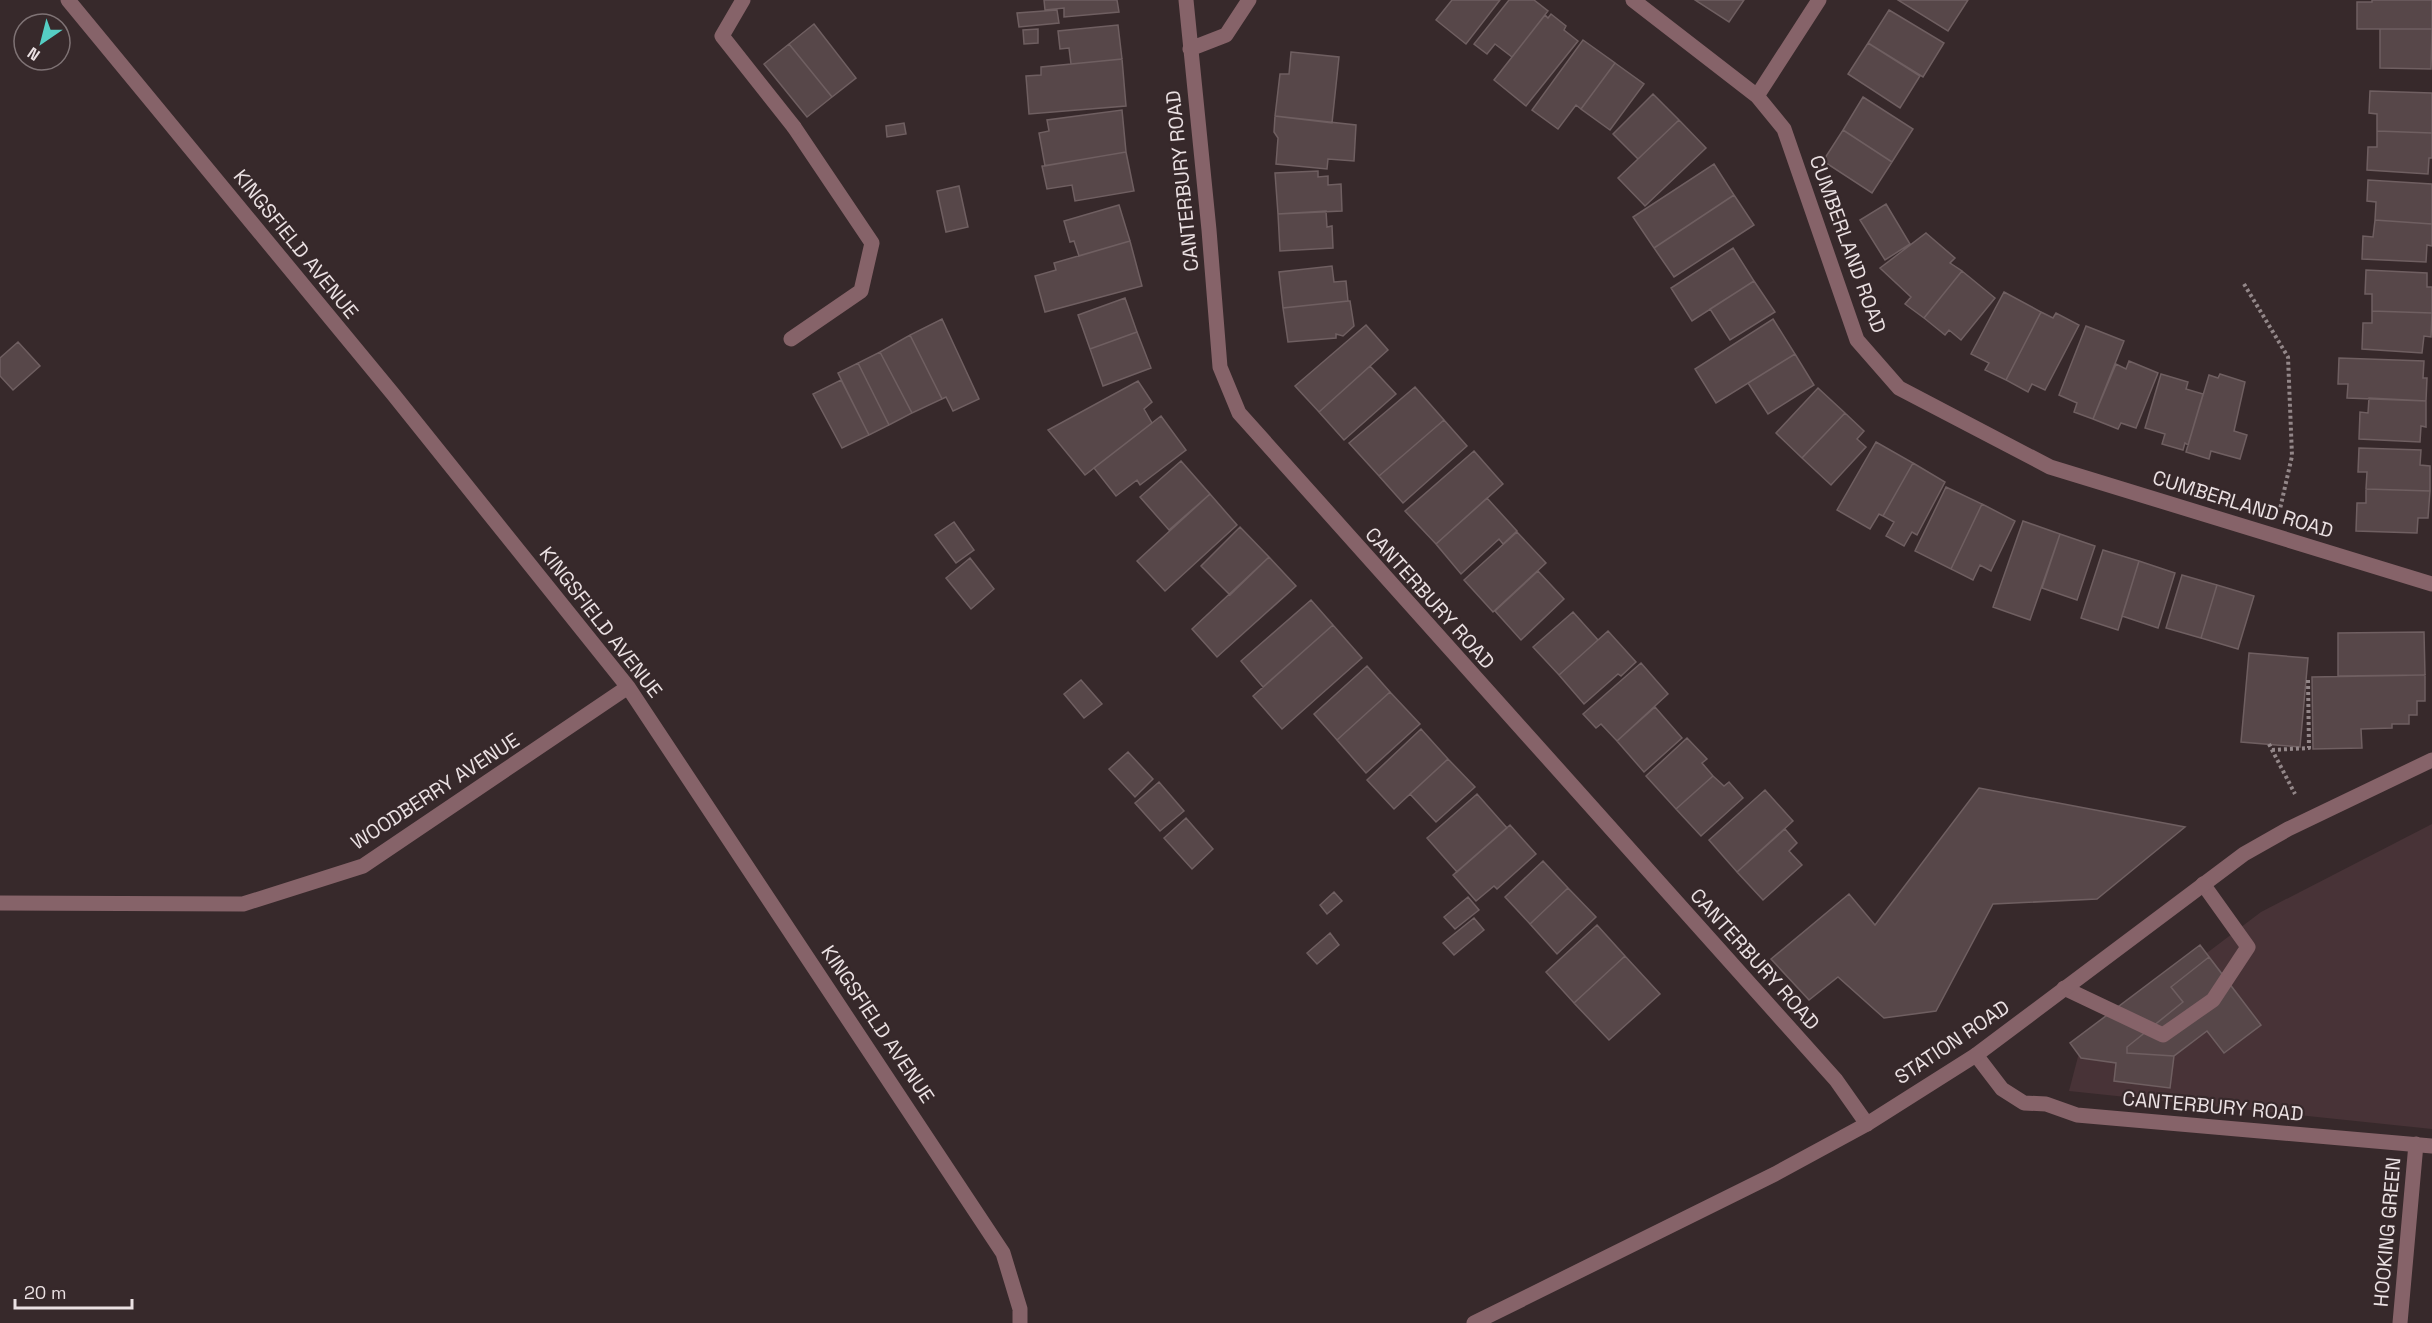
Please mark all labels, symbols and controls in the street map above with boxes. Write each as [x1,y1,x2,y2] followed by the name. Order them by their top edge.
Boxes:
[12,12,72,72] north arrow
[23,42,44,66] text: N
[1160,89,1204,273] street label: CANTERBURY ROAD
[1804,151,1892,337] street label: CUMBERLAND ROAD
[228,164,364,324] street label: KINGSFIELD AVENUE
[2150,464,2336,544] street label: CUMBERLAND ROAD
[1359,522,1501,674] street label: CANTERBURY ROAD
[534,541,668,703] street label: KINGSFIELD AVENUE
[346,727,524,855] street label: WOODBERRY AVENUE
[1684,883,1826,1035] street label: CANTERBURY ROAD
[816,940,940,1108] street label: KINGSFIELD AVENUE
[1890,994,2014,1090] street label: STATION ROAD
[2121,1085,2305,1127] street label: CANTERBURY ROAD
[2368,1156,2406,1308] street label: HOOKING GREEN
[15,1272,132,1310] scale bar
[24,1281,67,1304] text: 20 m

